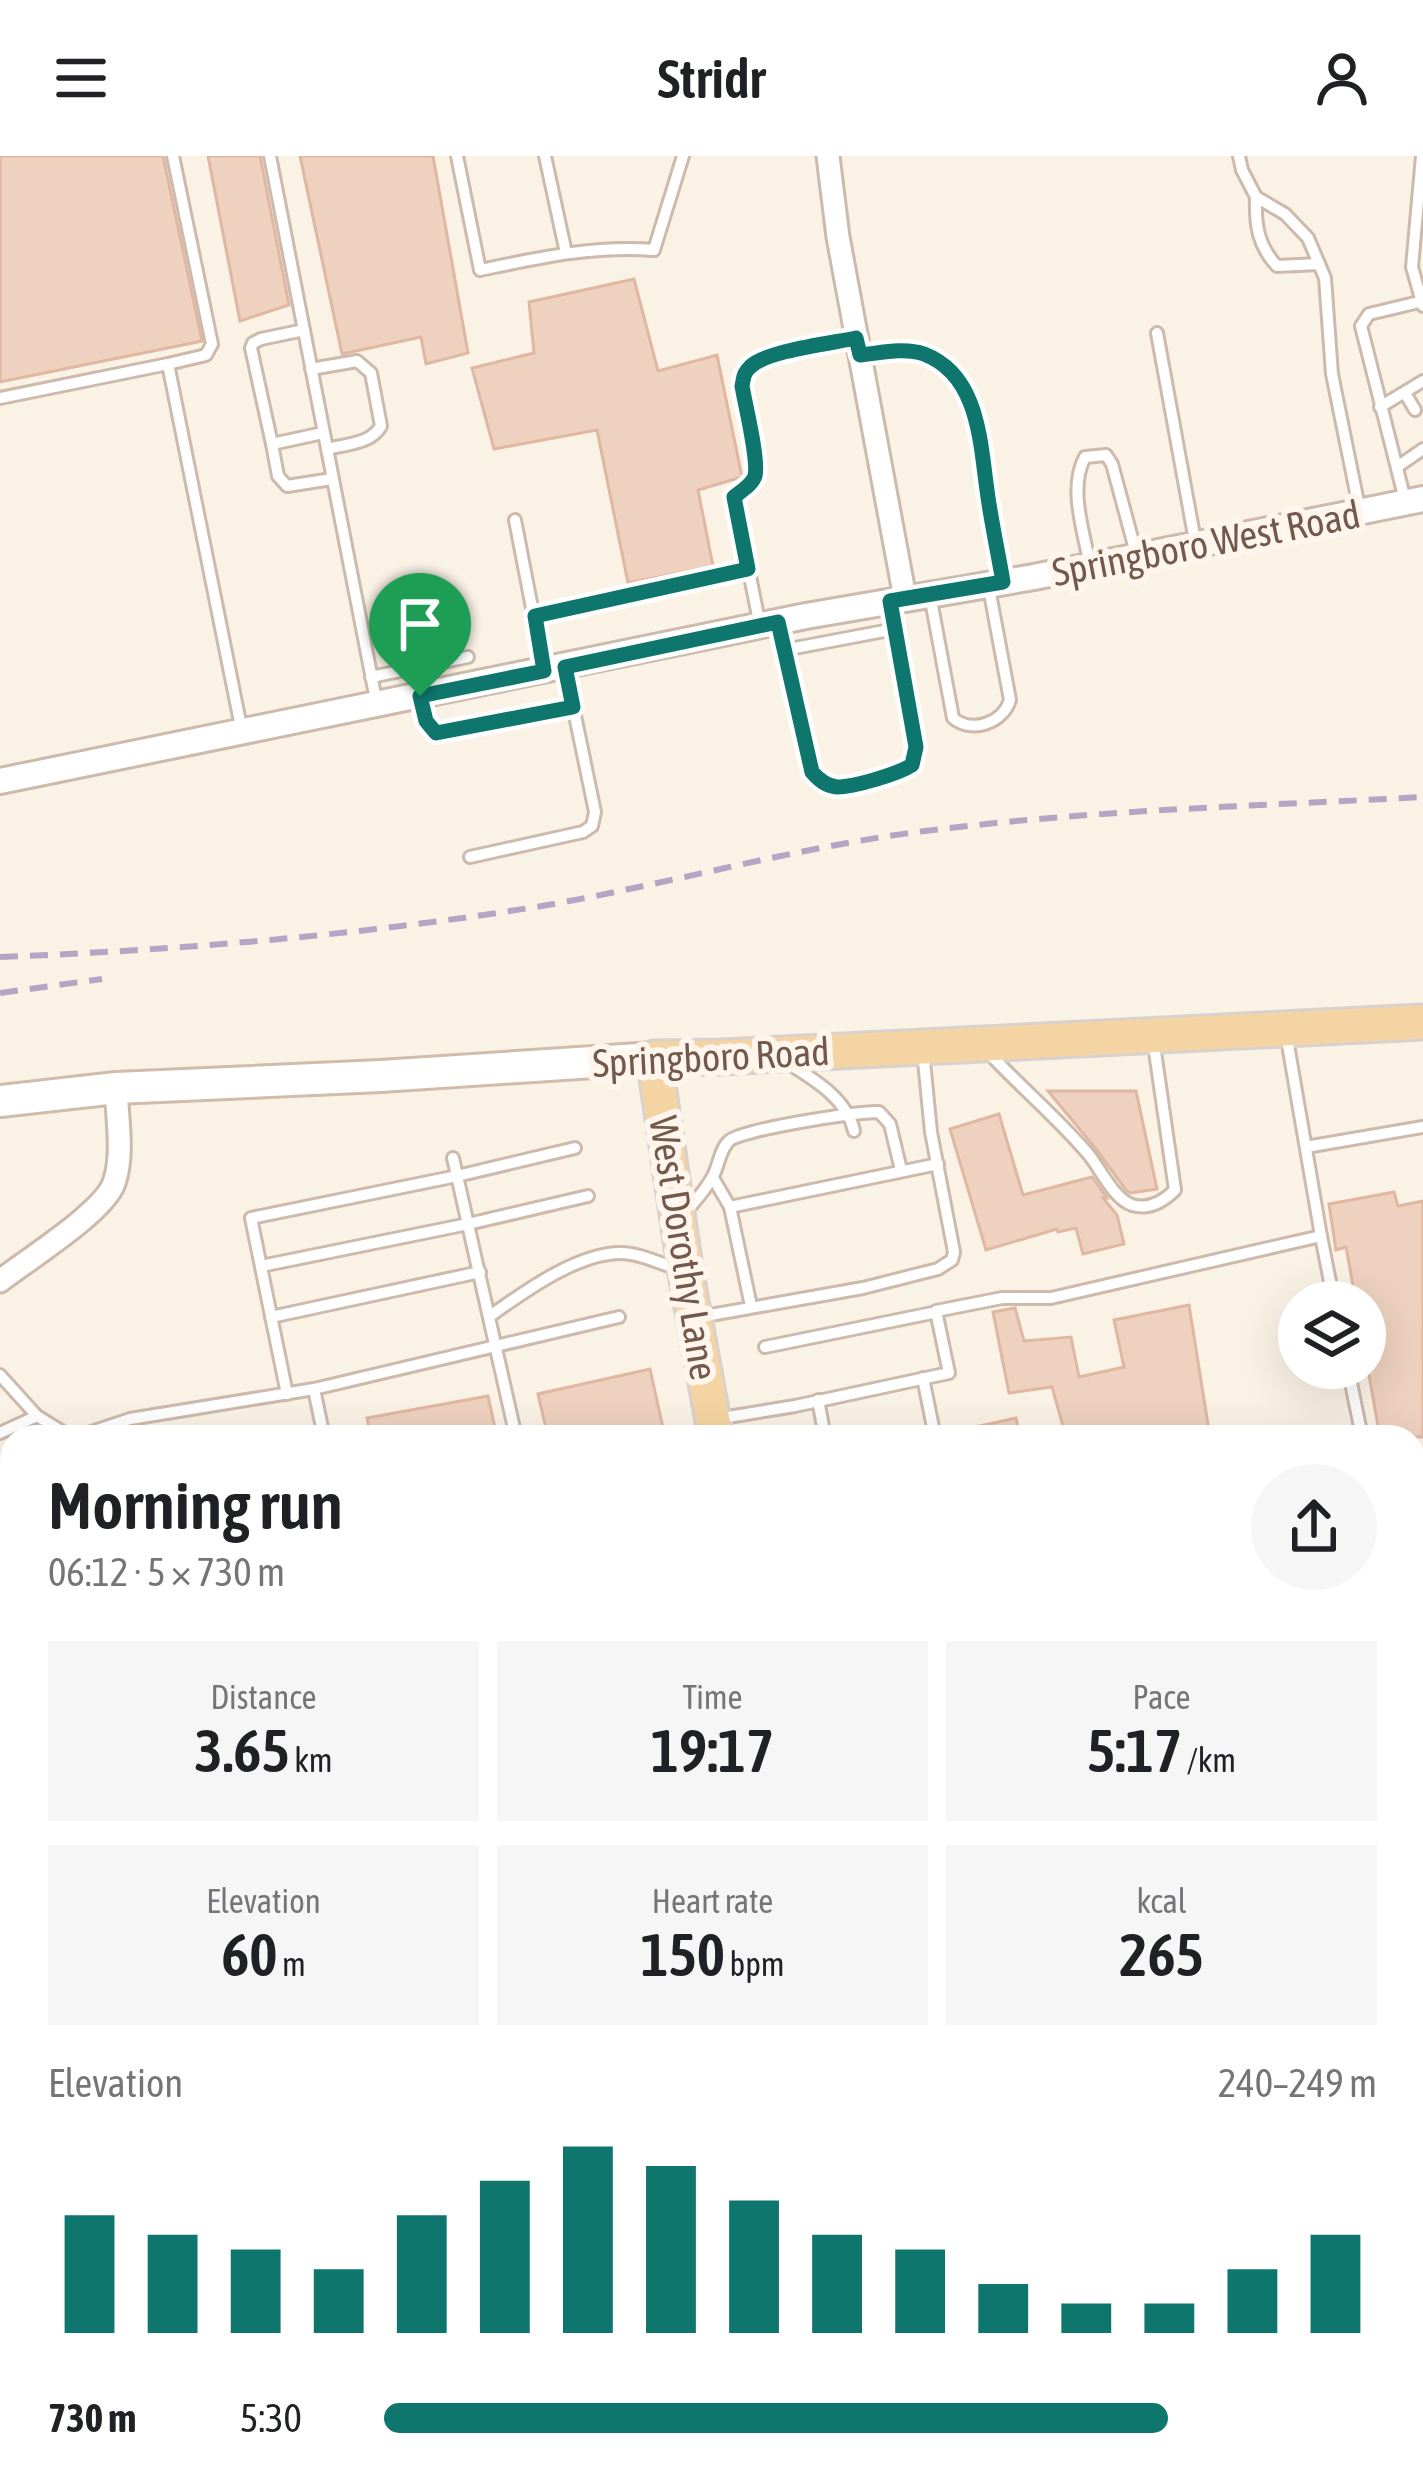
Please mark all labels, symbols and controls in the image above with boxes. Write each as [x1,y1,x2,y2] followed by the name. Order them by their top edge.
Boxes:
[48,45,114,111] icon: menu
[1309,45,1375,111] icon: person
[657,48,766,109] text: Stridr
[1048,492,1364,594] street label: Springboro West Road
[369,573,471,696] pin
[387,591,453,657] icon: arrive
[591,1029,831,1085] street label: Springboro Road
[641,1113,727,1383] street label: West Dorothy Lane
[1278,1281,1386,1389] map controls
[1278,1281,1386,1389] button: layers
[1251,1464,1377,1590] button: share
[48,1467,343,1543] text: Morning run
[48,1550,285,1594] text: 06:12 · 5 × 730 m
[211,1678,316,1716] text: Distance
[682,1678,743,1716] text: Time
[1132,1678,1191,1716] text: Pace
[194,1716,290,1785] text: 3.65
[651,1716,774,1785] text: 19:17
[1087,1716,1182,1785] text: 5:17
[290,1741,333,1779] text: km
[1182,1741,1236,1779] text: /km
[206,1882,321,1920] text: Elevation
[652,1882,773,1920] text: Heart rate
[1136,1882,1187,1920] text: kcal
[221,1920,278,1989] text: 60
[640,1920,725,1989] text: 150
[1119,1920,1204,1989] text: 265
[278,1945,306,1983] text: m
[725,1945,785,1983] text: bpm
[48,2061,183,2105] text: Elevation
[1218,2061,1377,2105] text: 240–249 m
[48,2396,136,2440] text: 730 m
[240,2396,302,2440] text: 5:30

